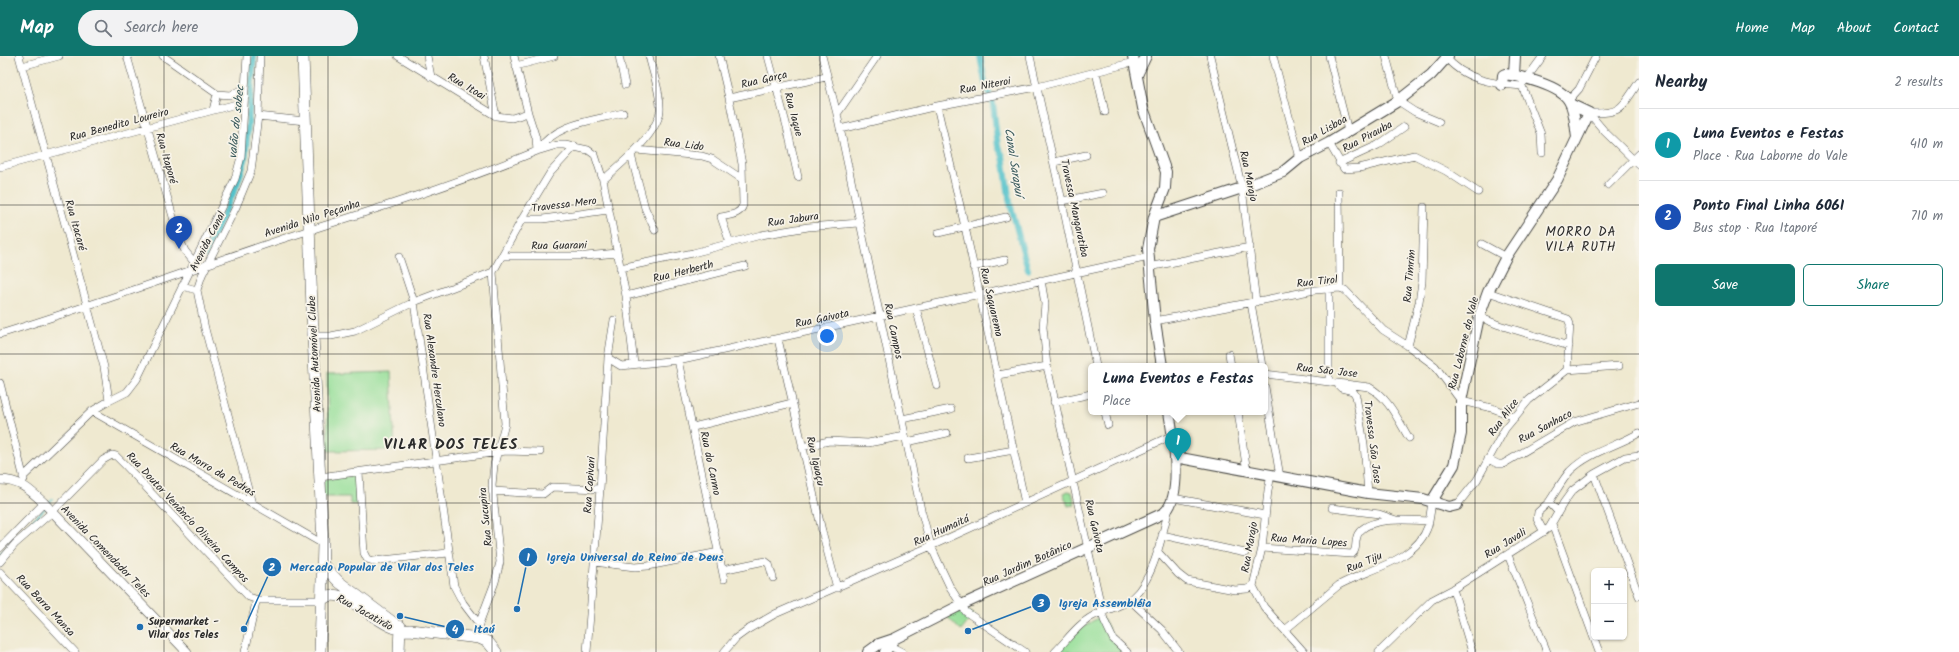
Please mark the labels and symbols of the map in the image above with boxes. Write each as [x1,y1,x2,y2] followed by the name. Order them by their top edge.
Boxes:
[739,66,789,94] street label: Rua Garça
[444,68,489,106] street label: Rua Itoai
[958,72,1013,100] street label: Rua Niteroi
[223,83,250,160] water label: valão do sobec
[778,90,808,139] street label: Rua Iaque
[68,103,171,147] street label: Rua Benedito Loureiro
[1298,110,1351,151] street label: Rua Lisboa
[1339,116,1396,158] street label: Rua Pirauba
[999,127,1029,202] water label: Canal Sarapuí
[150,130,182,187] street label: Rua Itaporé
[663,134,705,156] street label: Rua Lido
[1234,149,1262,203] street label: Rua Marajo
[1055,157,1093,259] street label: Travessa Mangaratiba
[531,192,598,218] street label: Travessa Mero
[262,195,363,243] street label: Avenida Nilo Peçanha
[59,198,91,254] street label: Rua Itacaré
[766,207,820,232] street label: Rua Jabura
[185,208,231,275] street label: Avenida Canal
[166,216,192,249] pin: 2
[1545,222,1617,258] district label: MORRO DA VILA RUTH
[531,237,587,255] street label: Rua Guarani
[1399,248,1421,304] street label: Rua Timrim
[651,256,715,288] street label: Rua Herberth
[974,266,1008,339] street label: Rua Saquarema
[1296,271,1339,293] street label: Rua Tirol
[303,295,327,413] street label: Avenida Automóvel Clube
[1444,295,1484,392] street label: Rua Laborne do Vale
[878,302,908,361] street label: Rua Campos
[794,304,851,333] street label: Rua Gaivota
[417,312,451,428] street label: Rua Alexandre Herculano
[817,326,837,346] your location
[1295,359,1358,383] street label: Rua Sāo Jose
[1484,395,1524,440] street label: Rua Alice
[1358,400,1386,485] street label: Travessa Sāo Jose
[1515,405,1576,449] street label: Rua Sanhaco
[1165,428,1191,461] pin: 1
[694,429,726,497] street label: Rua do Carmo
[384,433,518,457] district label: VILAR DOS TELES
[801,435,830,489] street label: Rua Iguaçu
[166,438,259,502] street label: Rua Morro da Pedras
[122,448,253,587] street label: Rua Doutor Venâncio Oliveira Campos
[579,456,601,514] street label: Rua Capivari
[474,486,498,547] street label: Rua Sucupira
[1079,497,1109,555] street label: Rua Gaivota
[56,501,155,603] street label: Avenida Comendador Teles
[910,509,974,552] street label: Rua Humaitá
[1237,520,1263,574] street label: Rua Marajo
[1481,524,1530,564] street label: Rua Javali
[1270,529,1348,553] street label: Rua Maria Lopes
[980,536,1075,592] street label: Rua Jardim Botânico
[518,545,731,569] callout: Igreja Universal do Reino de Deus
[1343,547,1386,579] street label: Rua Tiju
[526,548,530,567] text: 1
[547,548,724,567] text: Igreja Universal do Reino de Deus
[262,555,482,579] callout: Mercado Popular de Vilar dos Teles
[269,558,276,577] text: 2
[290,558,475,577] text: Mercado Popular de Vilar dos Teles
[11,570,79,641] street label: Rua Barra Mansa
[333,590,396,636] street label: Rua Jacatirão
[1031,591,1159,615] callout: Igreja Assembléia
[1037,594,1045,613] text: 3
[1059,594,1151,613] text: Igreja Assembléia
[148,613,219,644] place label: Supermarket - Vilar dos Teles
[445,617,502,641] callout: Itaú
[452,620,459,639] text: 4
[474,620,496,639] text: Itaú
[135,622,145,632] marker: Supermarket - Vilar dos Teles

